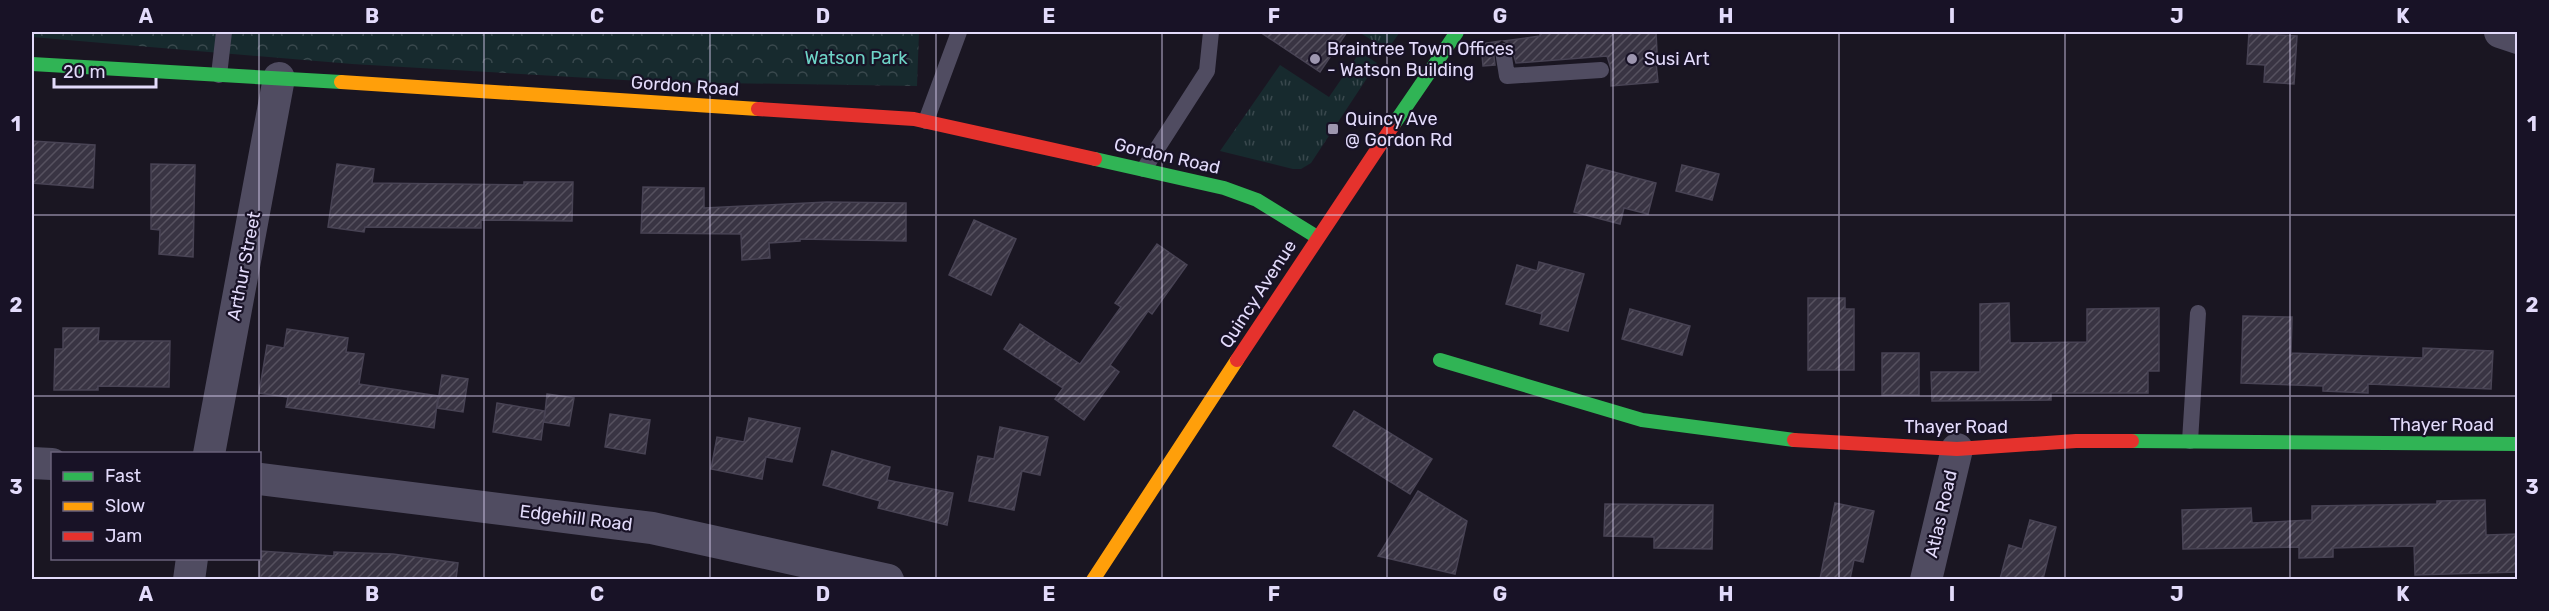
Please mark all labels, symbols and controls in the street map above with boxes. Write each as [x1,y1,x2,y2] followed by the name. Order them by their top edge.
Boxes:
[139,4,154,28] text: A
[365,4,379,28] text: B
[590,4,604,28] text: C
[816,4,830,28] text: D
[1043,4,1055,28] text: E
[1268,4,1280,28] text: F
[1493,4,1507,28] text: G
[1719,4,1733,28] text: H
[1949,4,1955,28] text: I
[2170,4,2184,28] text: J
[2396,4,2410,28] text: K
[1327,38,1514,81] place label: Braintree Town Offices - Watson Building
[804,47,908,69] park label: Watson Park
[1644,48,1709,70] place label: Susi Art
[54,51,156,89] scale bar
[1308,52,1322,66] marker: Braintree Town Offices - Watson Building
[1625,52,1639,66] marker: Susi Art
[63,61,105,83] text: 20 m
[630,71,740,101] street label: Gordon Road
[1345,108,1452,151] place label: Quincy Ave @ Gordon Rd
[11,112,21,136] text: 1
[2527,112,2537,136] text: 1
[1326,122,1340,136] marker: Quincy Ave @ Gordon Rd
[1112,133,1222,179] street label: Gordon Road
[223,210,265,322] street label: Arthur Street
[1215,236,1301,352] street label: Quincy Avenue
[10,293,23,317] text: 2
[2526,293,2539,317] text: 2
[2390,414,2494,436] street label: Thayer Road
[1904,416,2008,438] street label: Thayer Road
[51,452,261,560] legend
[105,465,141,487] text: Fast
[1920,468,1962,560] street label: Atlas Road
[9,475,23,499] text: 3
[2525,475,2539,499] text: 3
[105,495,145,517] text: Slow
[518,500,634,536] street label: Edgehill Road
[105,525,142,547] text: Jam
[139,582,154,606] text: A
[365,582,379,606] text: B
[590,582,604,606] text: C
[816,582,830,606] text: D
[1043,582,1055,606] text: E
[1268,582,1280,606] text: F
[1493,582,1507,606] text: G
[1719,582,1733,606] text: H
[1949,582,1955,606] text: I
[2170,582,2184,606] text: J
[2396,582,2410,606] text: K

